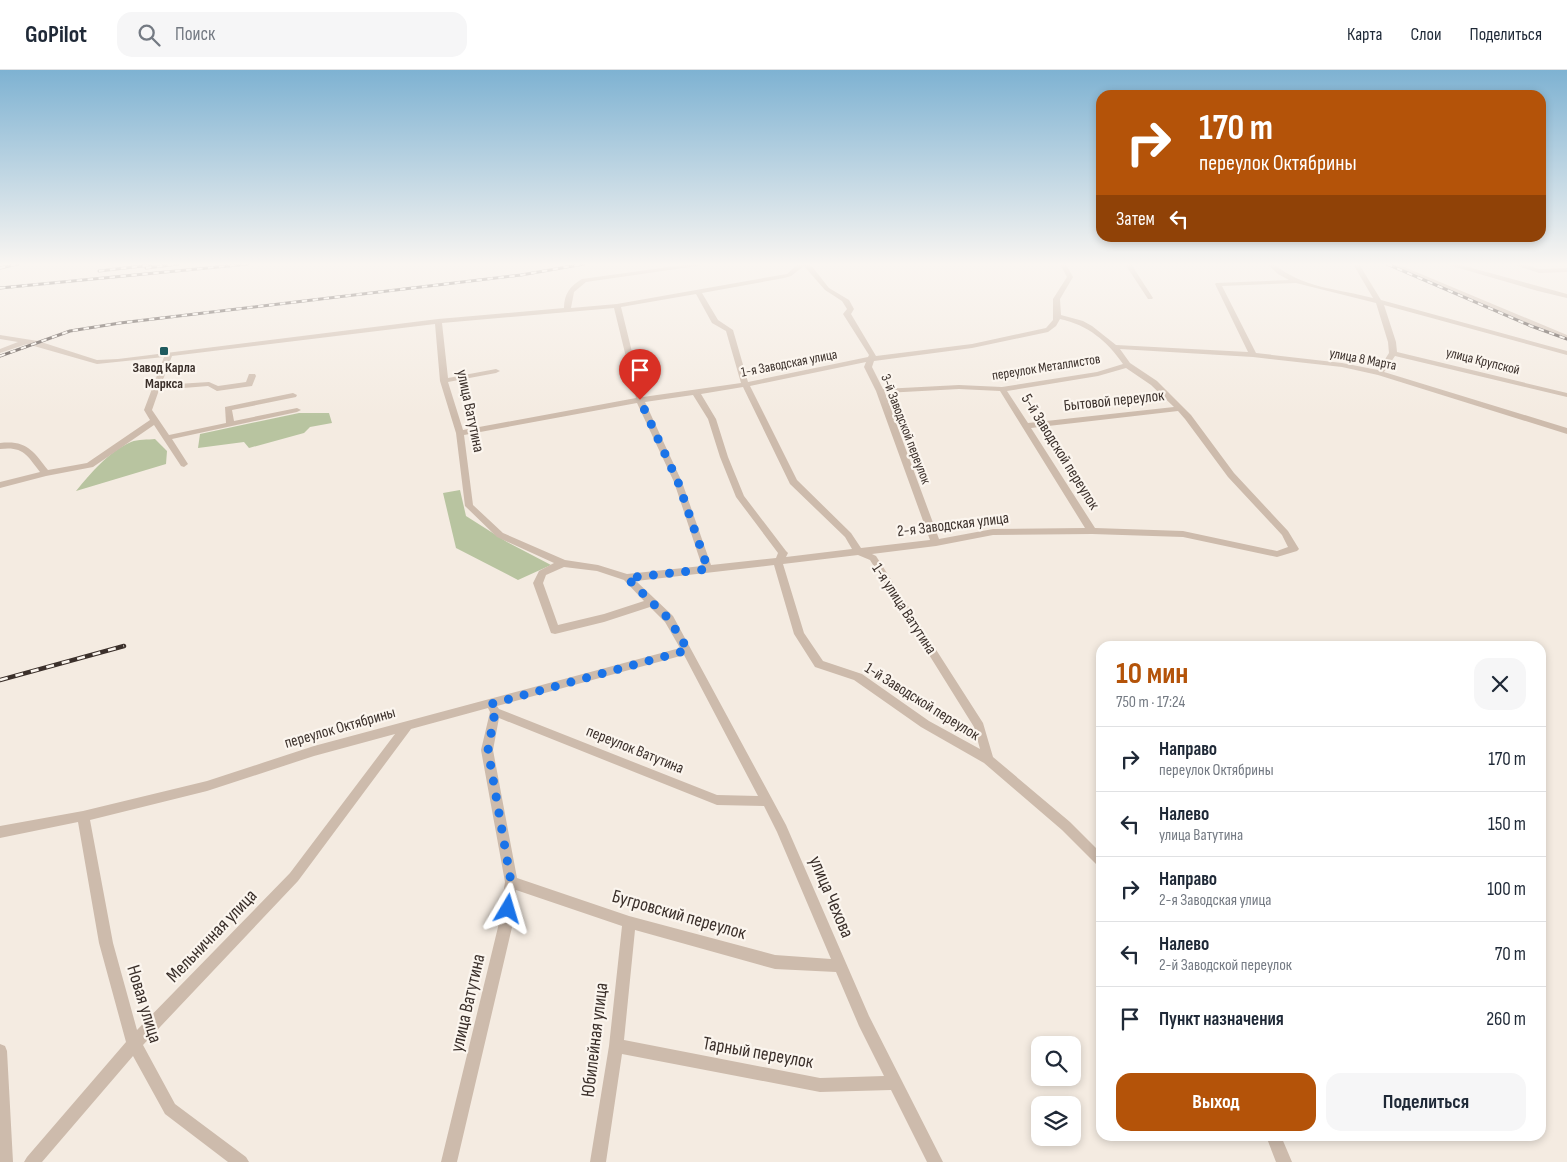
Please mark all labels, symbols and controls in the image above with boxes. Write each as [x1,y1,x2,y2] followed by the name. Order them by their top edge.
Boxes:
[117,12,467,57] search box
[25,20,87,49] text: GoPilot
[135,21,163,49] icon: search
[175,23,215,46] text: Поиск
[1347,24,1383,45] text: Карта
[1411,24,1442,45] text: Слои
[1470,24,1542,45] text: Поделиться
[1199,107,1273,150] text: 170 m
[1116,110,1181,175] icon: right
[1199,150,1357,177] text: переулок Октябрины
[1165,205,1193,233] icon: left
[1116,208,1155,231] text: Затем
[1328,344,1398,374] street label: улица 8 Марта
[1444,344,1522,378] street label: улица Крупской
[158,345,170,357] marker: Завод Карла Маркса
[740,345,838,381] street label: 1-я Заводская улица
[619,349,661,400] pin
[991,350,1101,384] street label: переулок Металлистов
[626,356,654,384] icon: arrive
[133,359,196,392] place label: Завод Карла Маркса
[452,368,488,454] street label: улица Ватутина
[877,372,935,487] street label: 3-й Заводской переулок
[1063,386,1166,416] street label: Бытовой переулок
[1017,391,1104,514] street label: 5-й Заводской переулок
[896,509,1010,541] street label: 2-я Заводская улица
[868,560,940,658] street label: 1-я улица Ватутина
[1116,656,1188,692] text: 10 мин
[1474,658,1526,710] button: close
[861,659,984,746] street label: 1-й Заводской переулок
[1116,693,1185,712] text: 750 m · 17:24
[282,703,398,753] street label: переулок Октябрины
[583,722,687,778] street label: переулок Ватутина
[1159,738,1217,761] text: Направо
[1116,745,1144,773] icon: right
[1488,748,1526,771] text: 170 m
[1159,761,1274,780] text: переулок Октябрины
[1159,803,1209,826] text: Налево
[1116,810,1144,838] icon: left
[1488,813,1526,836] text: 150 m
[1159,826,1243,845] text: улица Ватутина
[803,853,859,941] street label: улица Чехова
[1159,868,1217,891] text: Направо
[1116,875,1144,903] icon: right
[1487,878,1526,901] text: 100 m
[481,882,533,934] position arrow
[162,885,262,987] street label: Мельничная улица
[609,885,749,945] street label: Бугровский переулок
[1159,891,1271,910] text: 2-я Заводская улица
[1159,933,1209,956] text: Налево
[1116,940,1144,968] icon: left
[1495,943,1526,966] text: 70 m
[446,952,490,1054] street label: улица Ватутина
[1159,956,1292,975] text: 2-й Заводской переулок
[121,962,167,1046] street label: Новая улица
[577,981,613,1099] street label: Юбилейная улица
[1116,1005,1144,1033] icon: arrive
[1159,1008,1284,1031] text: Пункт назначения
[1486,1008,1526,1031] text: 260 m
[701,1032,816,1074] street label: Тарный переулок
[1031,1036,1081,1146] map controls
[1031,1036,1081,1086] button: search
[1116,1073,1316,1131] button: Выход
[1326,1073,1526,1131] button: Поделиться
[1031,1096,1081,1146] button: layers

